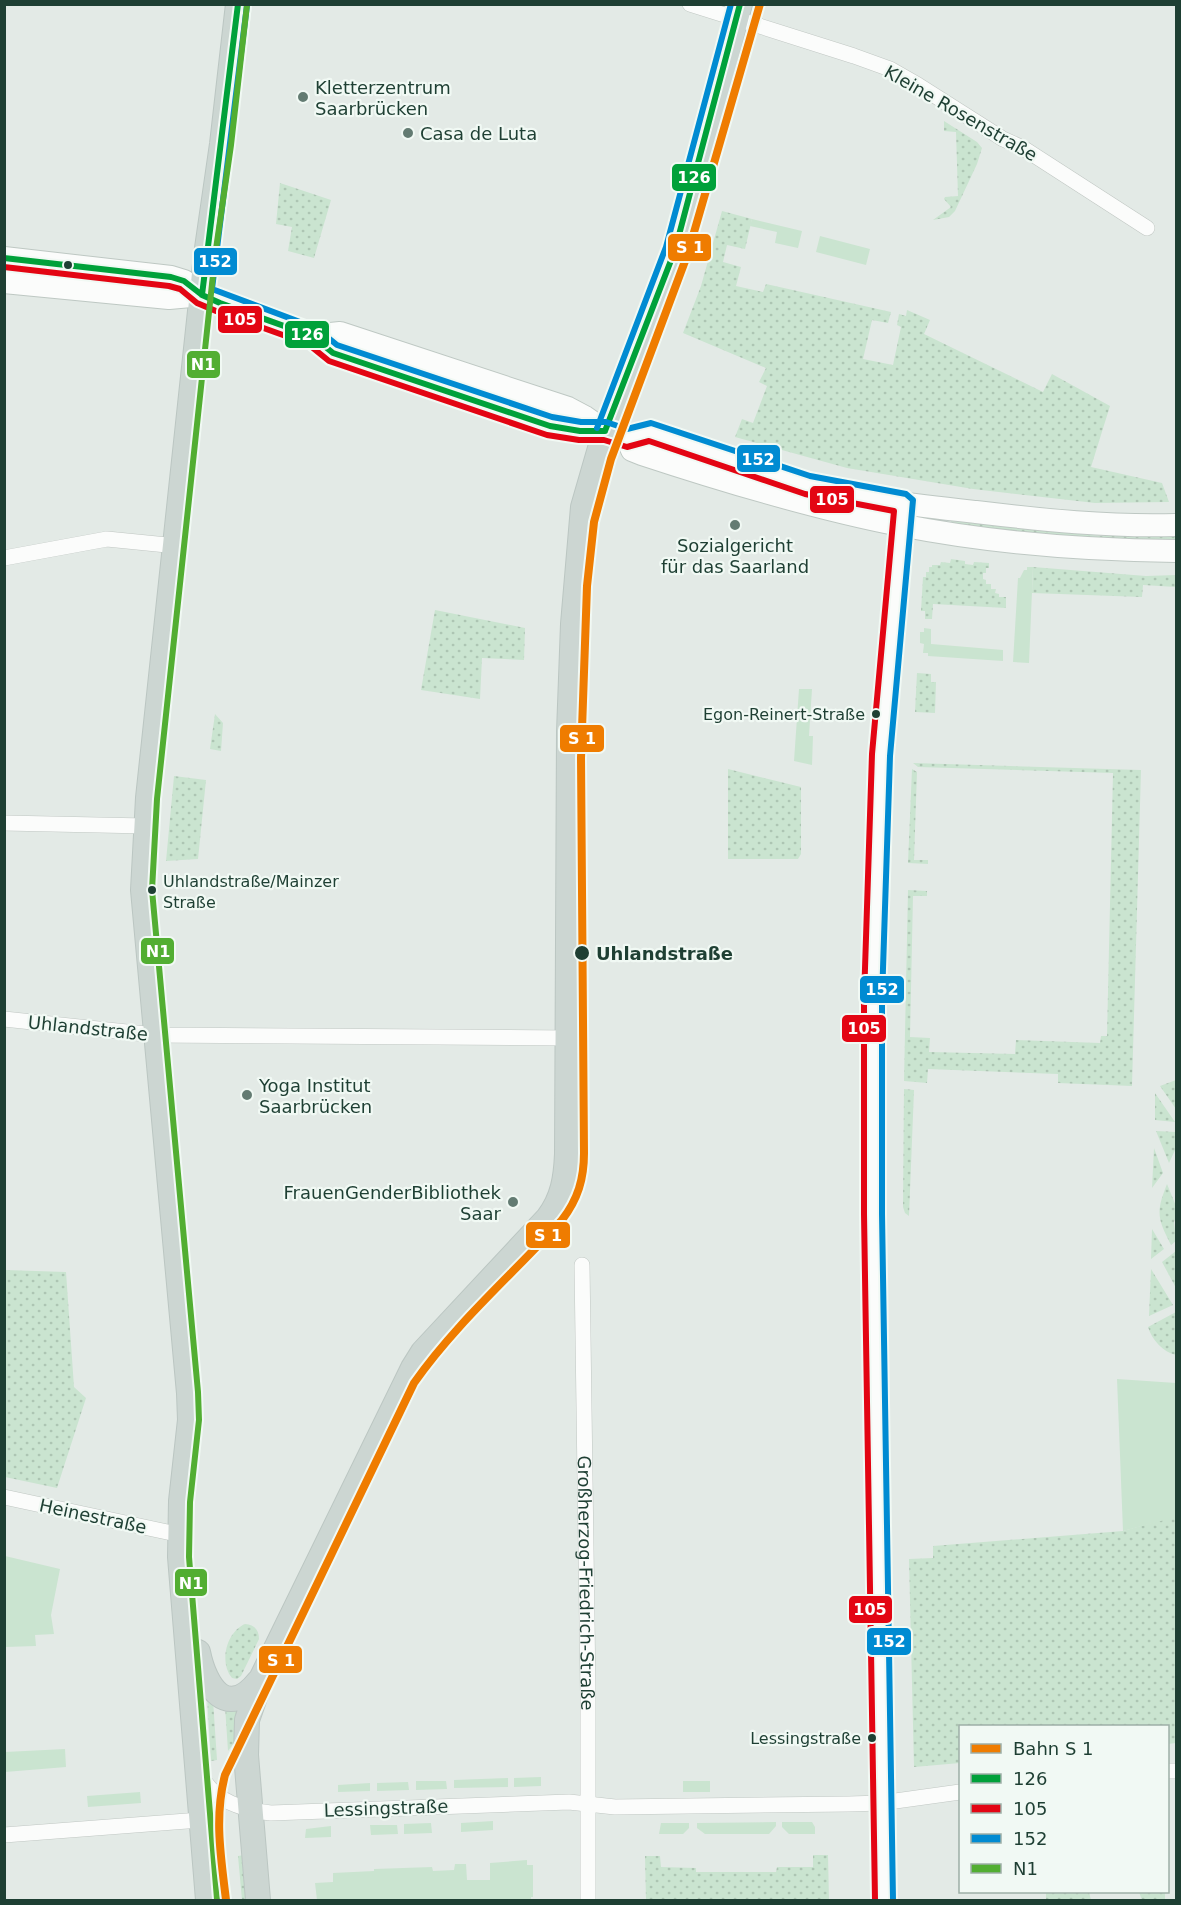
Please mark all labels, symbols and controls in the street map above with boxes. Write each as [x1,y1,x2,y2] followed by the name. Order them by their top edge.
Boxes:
[881,61,1041,165] street label: Kleine Rosenstraße
[315,77,451,119] place label: Kletterzentrum Saarbrücken
[296,90,310,104] marker: Kletterzentrum Saarbrücken
[420,123,537,144] place label: Casa de Luta
[401,126,415,140] marker: Casa de Luta
[671,163,717,192] line badge: 126
[677,168,711,187] text: 126
[667,233,712,262] line badge: S 1
[676,238,704,257] text: S 1
[193,247,238,276] line badge: 152
[198,252,232,271] text: 152
[62,259,74,271] unlabelled marker
[217,305,263,334] line badge: 105
[223,310,257,329] text: 105
[284,320,330,349] line badge: 126
[290,325,324,344] text: 126
[186,350,221,379] line badge: N1
[191,355,215,374] text: N1
[736,444,781,473] line badge: 152
[741,450,775,469] text: 152
[809,485,855,514] line badge: 105
[815,490,849,509] text: 105
[728,518,742,532] marker: Sozialgericht für das Saarland
[661,535,809,577] place label: Sozialgericht für das Saarland
[703,705,865,724] place label: Egon-Reinert-Straße
[870,708,882,720] marker: Egon-Reinert-Straße
[559,724,605,753] line badge: S 1
[568,729,596,748] text: S 1
[163,872,339,912] place label: Uhlandstraße/Mainzer Straße
[146,884,158,896] marker: Uhlandstraße/Mainzer Straße
[140,937,175,965] line badge: N1
[146,942,170,961] text: N1
[596,943,733,964] place label: Uhlandstraße
[573,944,591,962] marker: Uhlandstraße
[859,975,905,1004] line badge: 152
[865,980,899,999] text: 152
[27,1011,149,1045] street label: Uhlandstraße
[841,1014,887,1043] line badge: 105
[847,1019,881,1038] text: 105
[258,1075,372,1117] place label: Yoga Institut Saarbrücken
[240,1088,254,1102] marker: Yoga Institut Saarbrücken
[284,1182,502,1224] place label: FrauenGenderBibliothek Saar
[506,1195,520,1209] marker: FrauenGenderBibliothek Saar
[525,1221,571,1249] line badge: S 1
[534,1226,562,1245] text: S 1
[574,1455,599,1711] street label: Großherzog-Friedrich-Straße
[37,1494,149,1538] street label: Heinestraße
[174,1568,208,1597] line badge: N1
[179,1574,203,1593] text: N1
[848,1595,893,1624] line badge: 105
[853,1600,887,1619] text: 105
[866,1627,912,1656] line badge: 152
[872,1632,906,1651] text: 152
[258,1645,303,1674] line badge: S 1
[267,1651,295,1670] text: S 1
[959,1725,1169,1893] legend
[750,1729,861,1748] place label: Lessingstraße
[866,1732,878,1744] marker: Lessingstraße
[1013,1738,1094,1759] text: Bahn S 1
[1013,1768,1047,1789] text: 126
[323,1795,449,1821] street label: Lessingstraße
[1013,1798,1047,1819] text: 105
[1013,1828,1047,1849] text: 152
[1013,1858,1038,1879] text: N1

